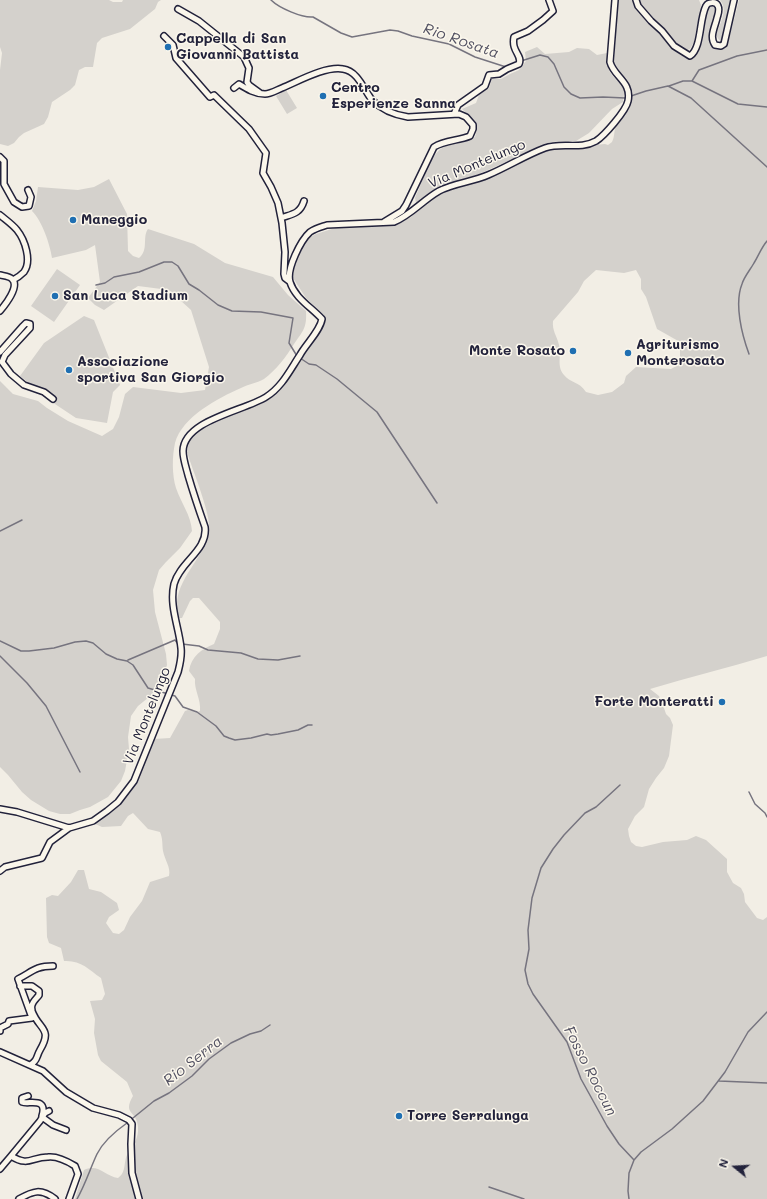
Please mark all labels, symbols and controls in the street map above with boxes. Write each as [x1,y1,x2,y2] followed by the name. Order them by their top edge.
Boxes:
[421,20,501,62] water label: Rio Rosata
[176,31,299,64] place label: Cappella di San Giovanni Battista
[163,42,173,52] marker: Cappella di San Giovanni Battista
[331,80,456,112] place label: Centro Esperienze Sanna
[318,91,328,101] marker: Centro Esperienze Sanna
[426,136,528,192] street label: Via Montelungo
[81,212,147,228] place label: Maneggio
[68,215,78,225] marker: Maneggio
[63,288,188,304] place label: San Luca Stadium
[50,291,60,301] marker: San Luca Stadium
[636,337,725,370] place label: Agriturismo Monterosato
[469,343,565,359] place label: Monte Rosato
[568,346,578,356] marker: Monte Rosato
[623,348,633,358] marker: Agriturismo Monterosato
[77,354,224,386] place label: Associazione sportiva San Giorgio
[64,365,74,375] marker: Associazione sportiva San Giorgio
[120,665,174,767] street label: Via Montelungo
[594,694,714,710] place label: Forte Monteratti
[717,697,727,707] marker: Forte Monteratti
[560,1023,620,1119] water label: Fosso Roccun
[160,1032,226,1090] water label: Rio Serra
[407,1108,529,1124] place label: Torre Serralunga
[394,1111,404,1121] marker: Torre Serralunga
[715,1147,755,1187] north arrow
[715,1157,732,1169] text: N

